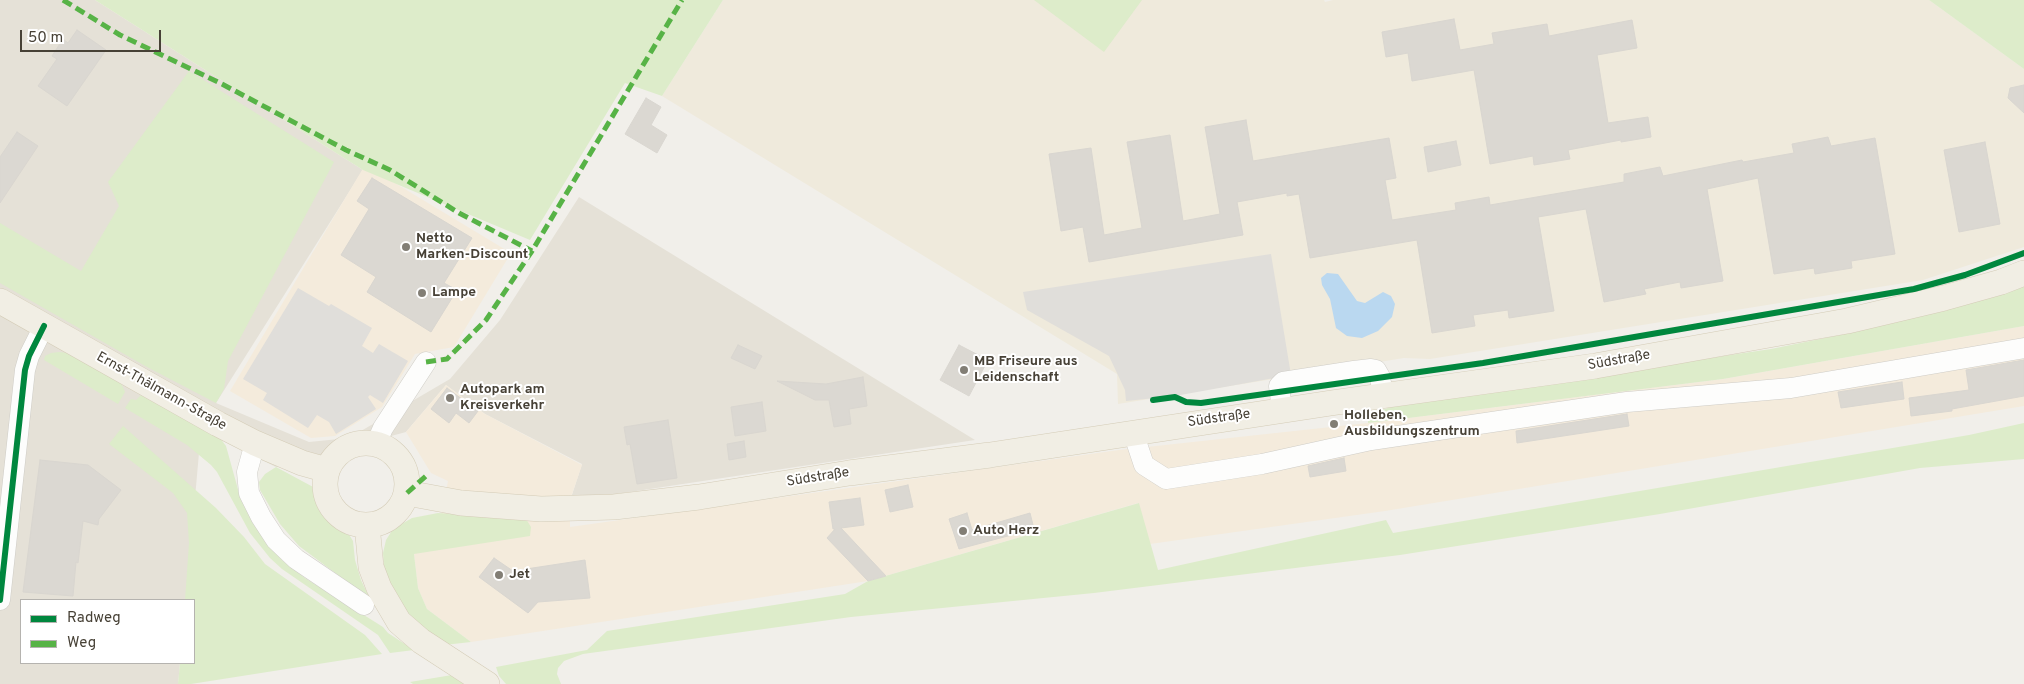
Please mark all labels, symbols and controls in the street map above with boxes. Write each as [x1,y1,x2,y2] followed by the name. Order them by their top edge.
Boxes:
[22,20,164,52] scale bar
[28,29,63,48] text: 50 m
[416,231,528,264] place label: Netto Marken-Discount
[400,241,412,253] marker: Netto Marken-Discount
[432,285,476,301] place label: Lampe
[416,287,428,299] marker: Lampe
[1586,347,1652,375] street label: Südstraße
[93,349,229,435] street label: Ernst-Thälmann-Straße
[974,354,1078,387] place label: MB Friseure aus Leidenschaft
[958,364,970,376] marker: MB Friseure aus Leidenschaft
[460,382,545,414] place label: Autopark am Kreisverkehr
[444,392,456,404] marker: Autopark am Kreisverkehr
[1187,406,1251,432] street label: Südstraße
[1344,408,1480,441] place label: Holleben, Ausbildungszentrum
[1328,418,1340,430] marker: Holleben, Ausbildungszentrum
[786,465,850,491] street label: Südstraße
[973,523,1039,539] place label: Auto Herz
[957,525,969,537] marker: Auto Herz
[509,567,530,583] place label: Jet
[493,569,505,581] marker: Jet
[20,599,195,664] legend
[67,609,121,628] text: Radweg
[67,634,96,653] text: Weg

